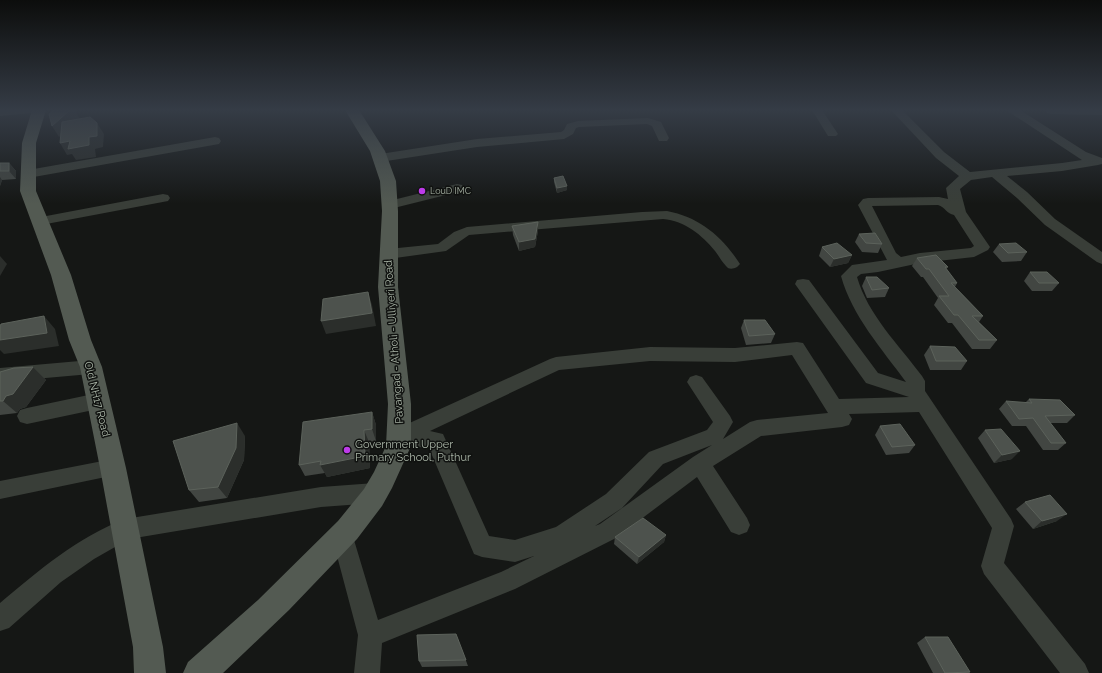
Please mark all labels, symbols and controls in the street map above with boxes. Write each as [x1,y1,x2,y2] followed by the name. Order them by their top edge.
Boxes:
[417,186,427,196] marker: LouD IMC
[430,186,471,196] place label: LouD IMC
[382,260,406,424] street label: Pavangad - Atholi - Ulliyeri Road
[81,360,113,438] street label: Old NH17 Road
[355,438,471,464] place label: Government Upper Primary School, Puthur
[342,445,352,455] marker: Government Upper Primary School, Puthur

